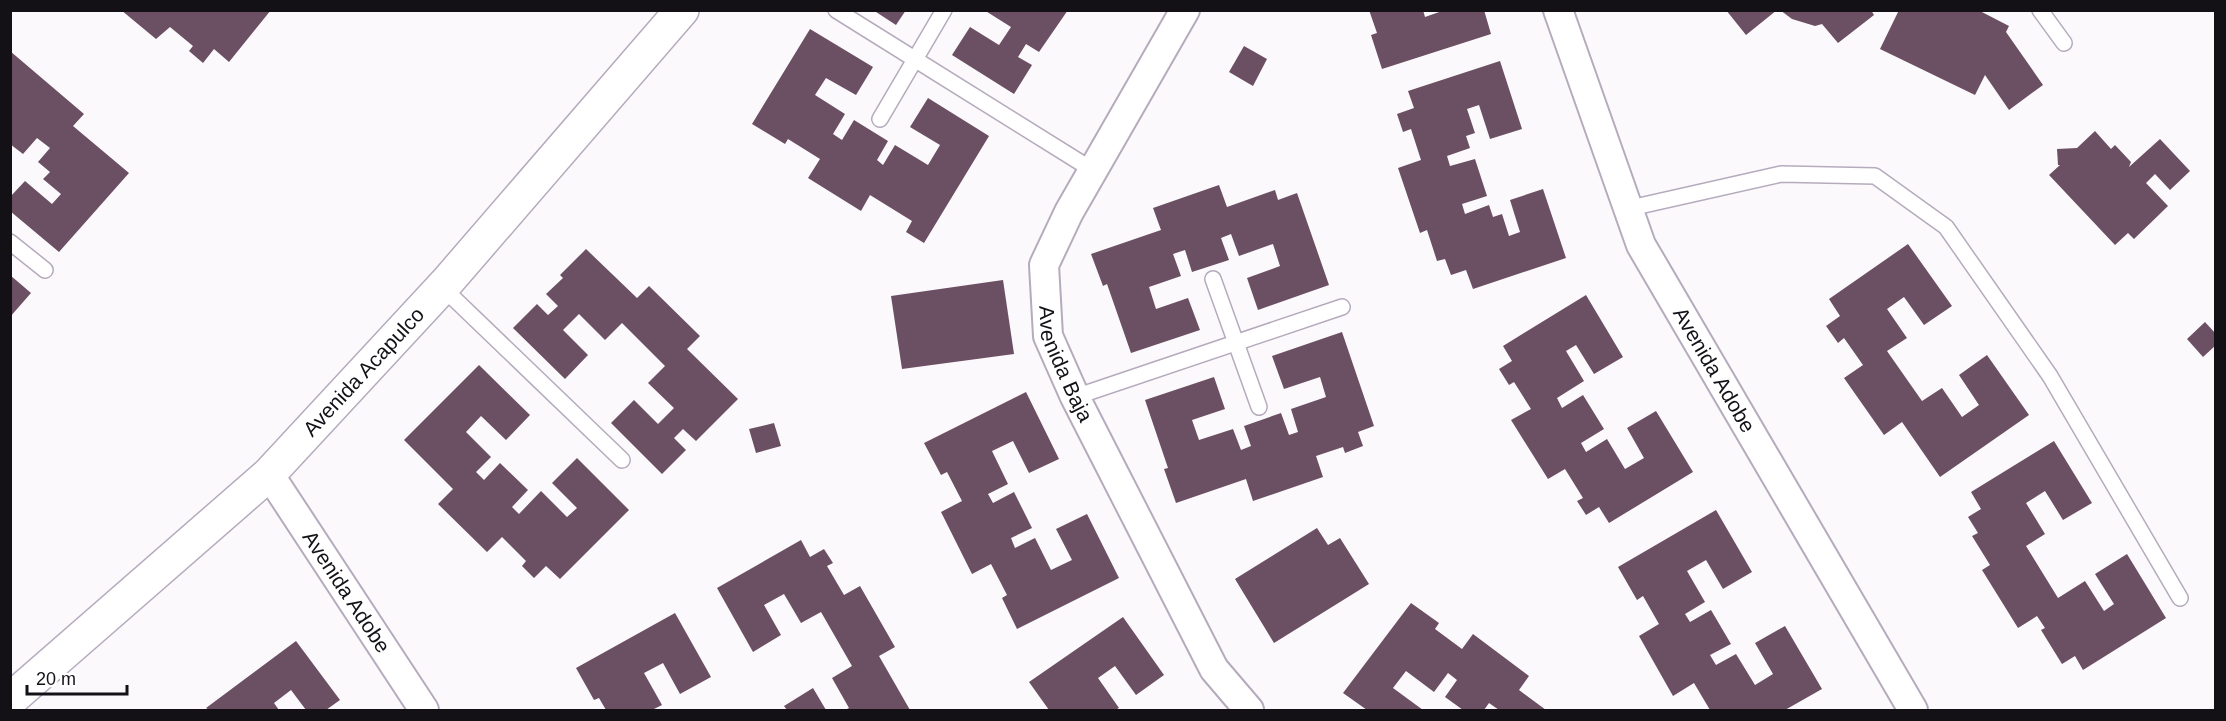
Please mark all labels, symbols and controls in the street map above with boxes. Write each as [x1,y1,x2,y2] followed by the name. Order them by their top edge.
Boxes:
[298,303,428,440] street label: Avenida Acapulco
[1669,303,1760,436] street label: Avenida Adobe
[1035,305,1098,426] street label: Avenida Baja
[299,526,395,657] street label: Avenida Adobe
[27,658,128,696] scale bar
[36,669,76,689] text: 20 m

